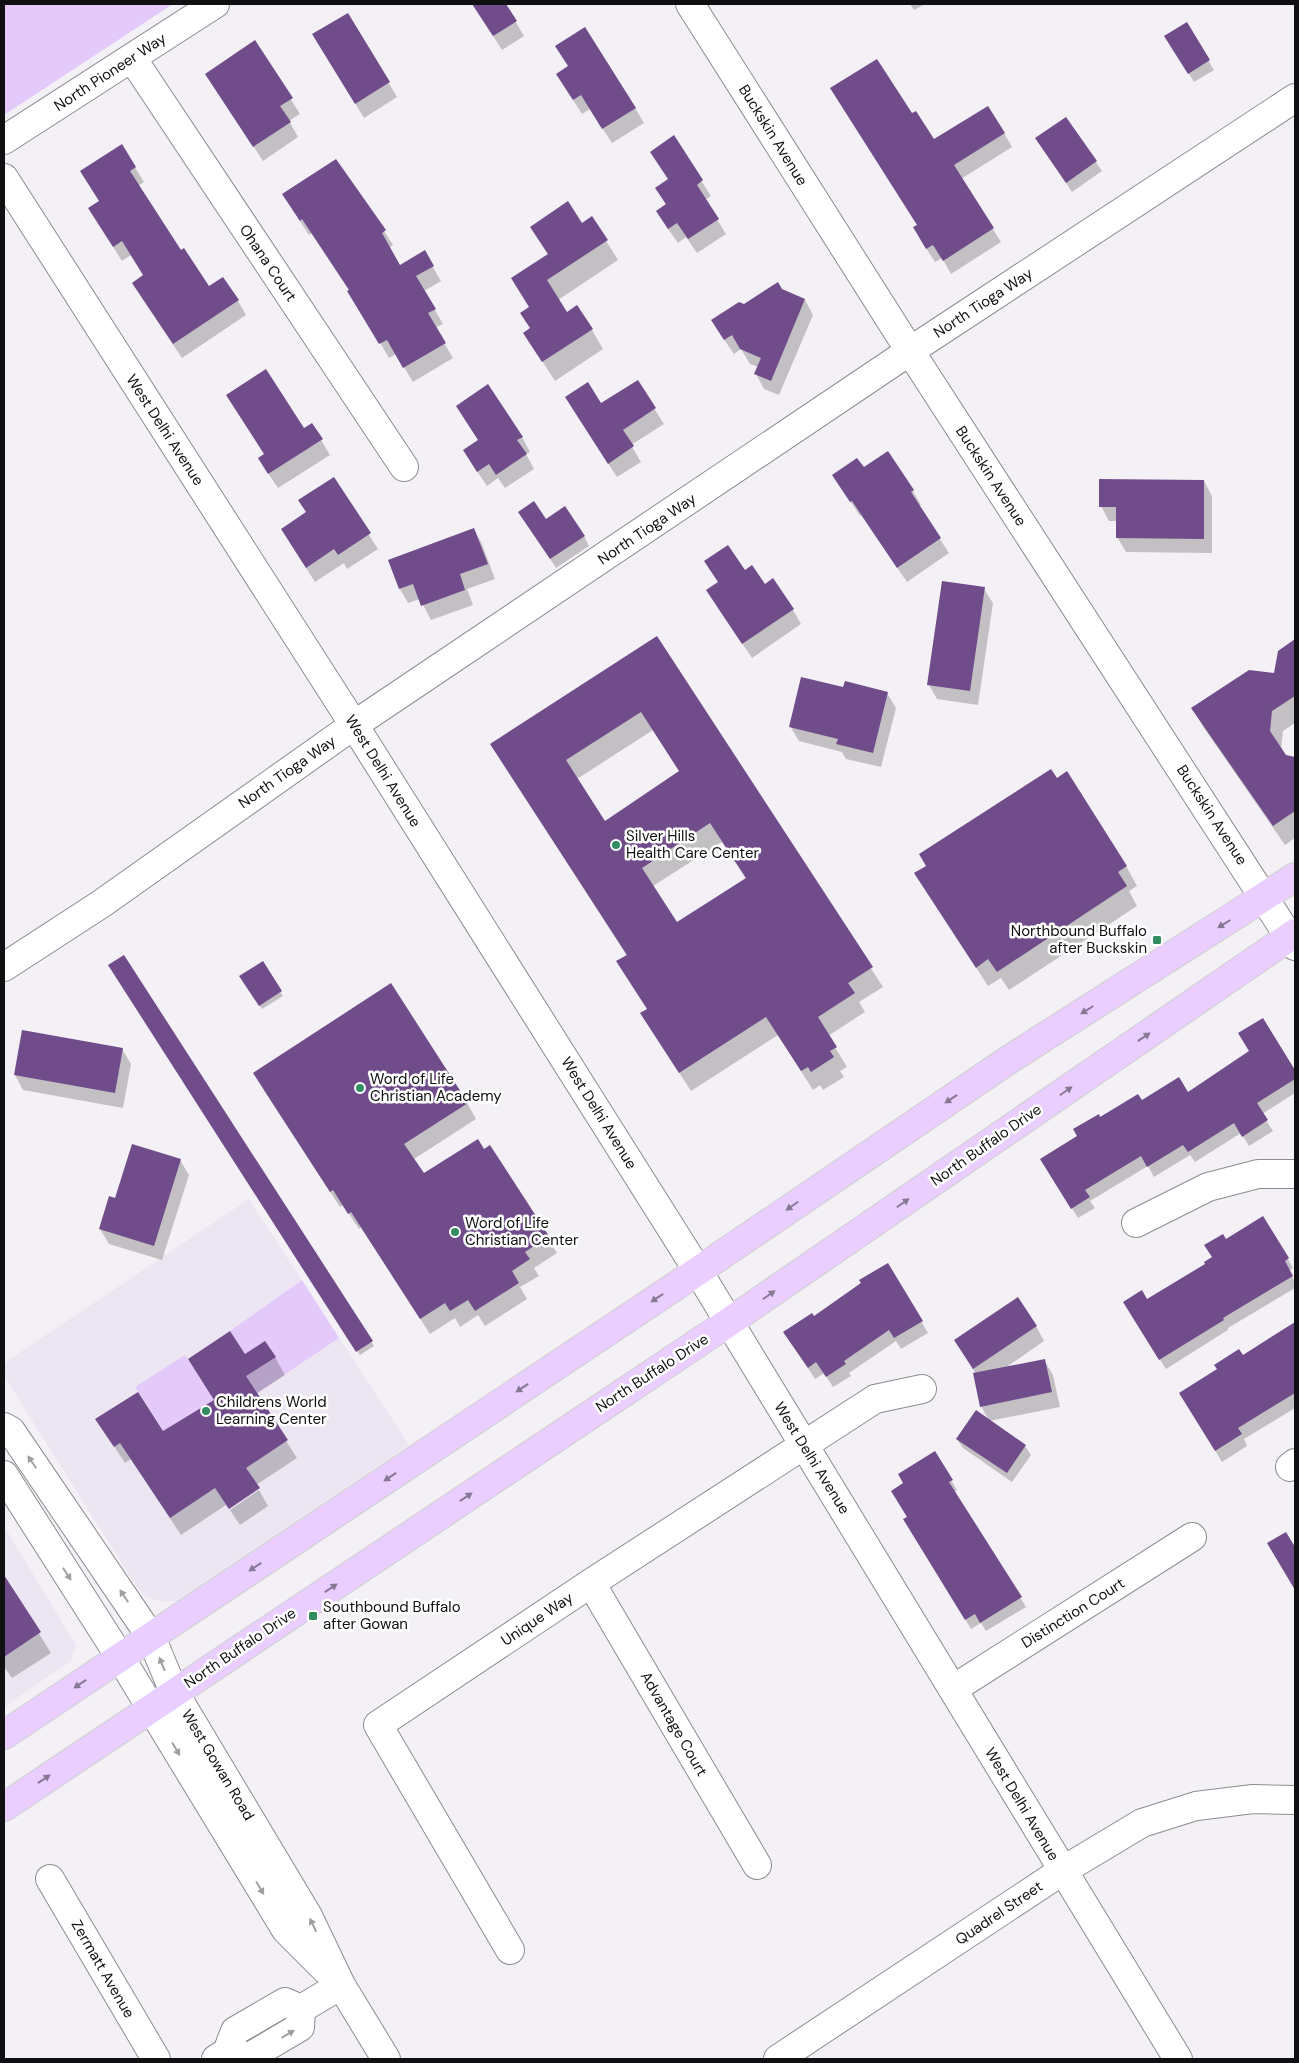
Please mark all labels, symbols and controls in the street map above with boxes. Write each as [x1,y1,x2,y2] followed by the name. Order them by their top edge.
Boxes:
[50,28,170,116] street label: North Pioneer Way
[734,81,812,189] street label: Buckskin Avenue
[235,221,301,306] street label: Ohana Court
[930,263,1037,343] street label: North Tioga Way
[122,371,208,489] street label: West Delhi Avenue
[951,422,1031,530] street label: Buckskin Avenue
[594,488,701,569] street label: North Tioga Way
[340,711,426,831] street label: West Delhi Avenue
[234,731,340,813] street label: North Tioga Way
[1172,761,1252,869] street label: Buckskin Avenue
[626,826,760,863] place label: Silver Hills Health Care Center
[610,839,622,851] marker: Silver Hills Health Care Center
[1218,919,1231,928] one-way arrow
[1011,921,1147,958] place label: Northbound Buffalo after Buckskin
[1151,934,1163,946] marker: Northbound Buffalo after Buckskin
[1080,1006,1093,1015] one-way arrow
[1137,1032,1150,1042] one-way arrow
[556,1053,642,1173] street label: West Delhi Avenue
[370,1069,502,1106] place label: Word of Life Christian Academy
[354,1082,366,1094] marker: Word of Life Christian Academy
[1059,1086,1073,1096] one-way arrow
[944,1094,957,1104] one-way arrow
[927,1099,1045,1191] street label: North Buffalo Drive
[896,1198,910,1208] one-way arrow
[786,1201,799,1210] one-way arrow
[465,1213,579,1250] place label: Word of Life Christian Center
[449,1226,461,1238] marker: Word of Life Christian Center
[762,1290,776,1300] one-way arrow
[650,1293,664,1303] one-way arrow
[592,1329,712,1417] street label: North Buffalo Drive
[515,1383,529,1393] one-way arrow
[216,1392,327,1429] place label: Childrens World Learning Center
[769,1398,855,1518] street label: West Delhi Avenue
[200,1405,212,1417] marker: Childrens World Learning Center
[27,1455,37,1469] one-way arrow
[383,1472,396,1482] one-way arrow
[459,1492,472,1502] one-way arrow
[248,1562,261,1572] one-way arrow
[62,1568,72,1581] one-way arrow
[1018,1573,1129,1653] street label: Distinction Court
[324,1583,338,1593] one-way arrow
[497,1587,577,1650] street label: Unique Way
[119,1590,128,1603] one-way arrow
[323,1597,461,1634] place label: Southbound Buffalo after Gowan
[180,1603,300,1693] street label: North Buffalo Drive
[307,1610,319,1622] marker: Southbound Buffalo after Gowan
[158,1657,166,1672] one-way arrow
[636,1668,712,1780] street label: Advantage Court
[73,1680,86,1689] one-way arrow
[177,1706,259,1824] street label: West Gowan Road
[172,1742,181,1755] one-way arrow
[980,1744,1064,1864] street label: West Delhi Avenue
[37,1774,51,1784] one-way arrow
[951,1876,1047,1950] street label: Quadrel Street
[256,1881,265,1894] one-way arrow
[67,1916,139,2022] street label: Zermatt Avenue
[308,1918,316,1932] one-way arrow
[281,2030,294,2039] one-way arrow

